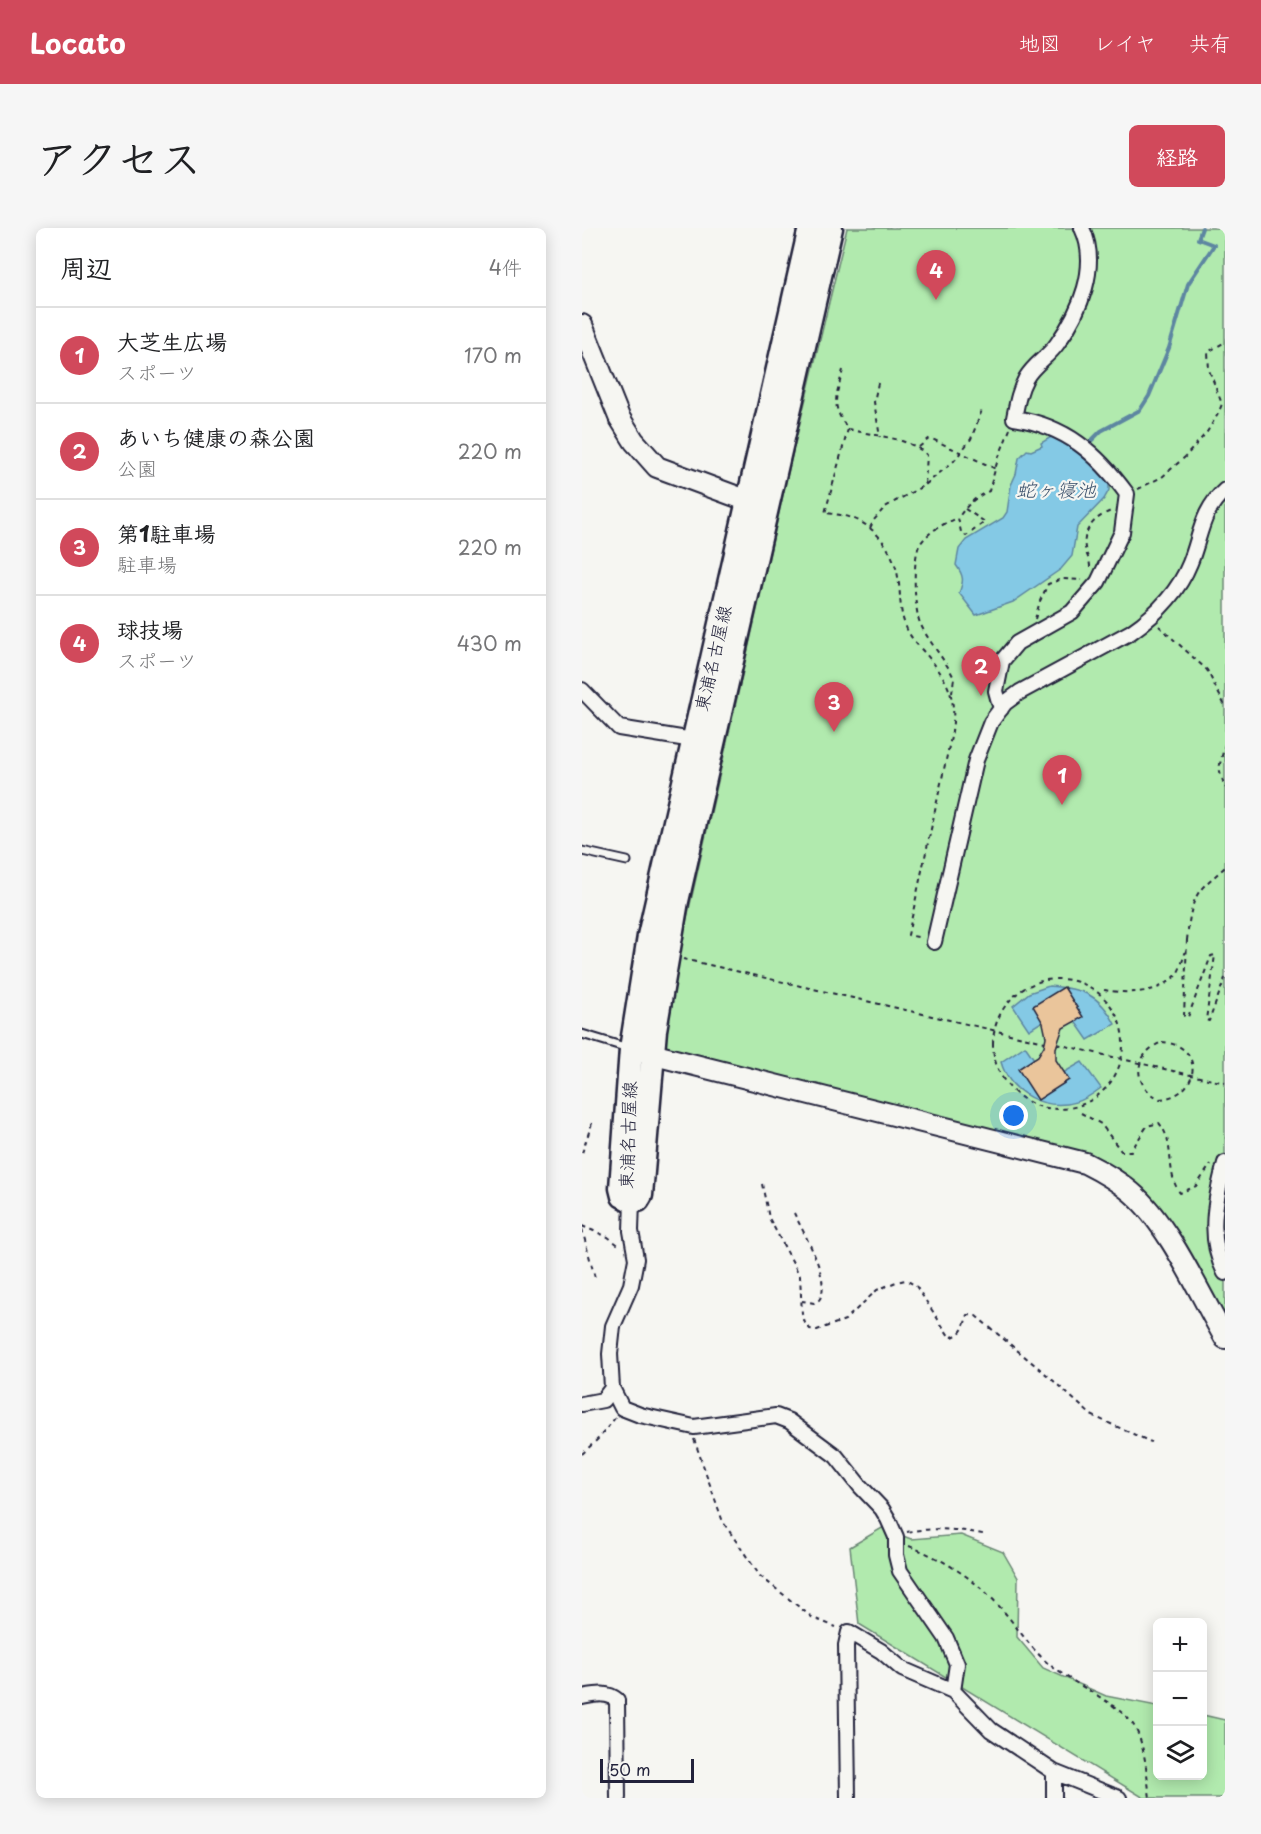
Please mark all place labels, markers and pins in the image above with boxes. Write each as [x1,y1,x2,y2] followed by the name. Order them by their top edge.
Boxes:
[916,250,956,300] pin: 4
[962,646,1000,696] pin: 2
[814,682,854,732] pin: 3
[1042,756,1082,805] pin: 1

